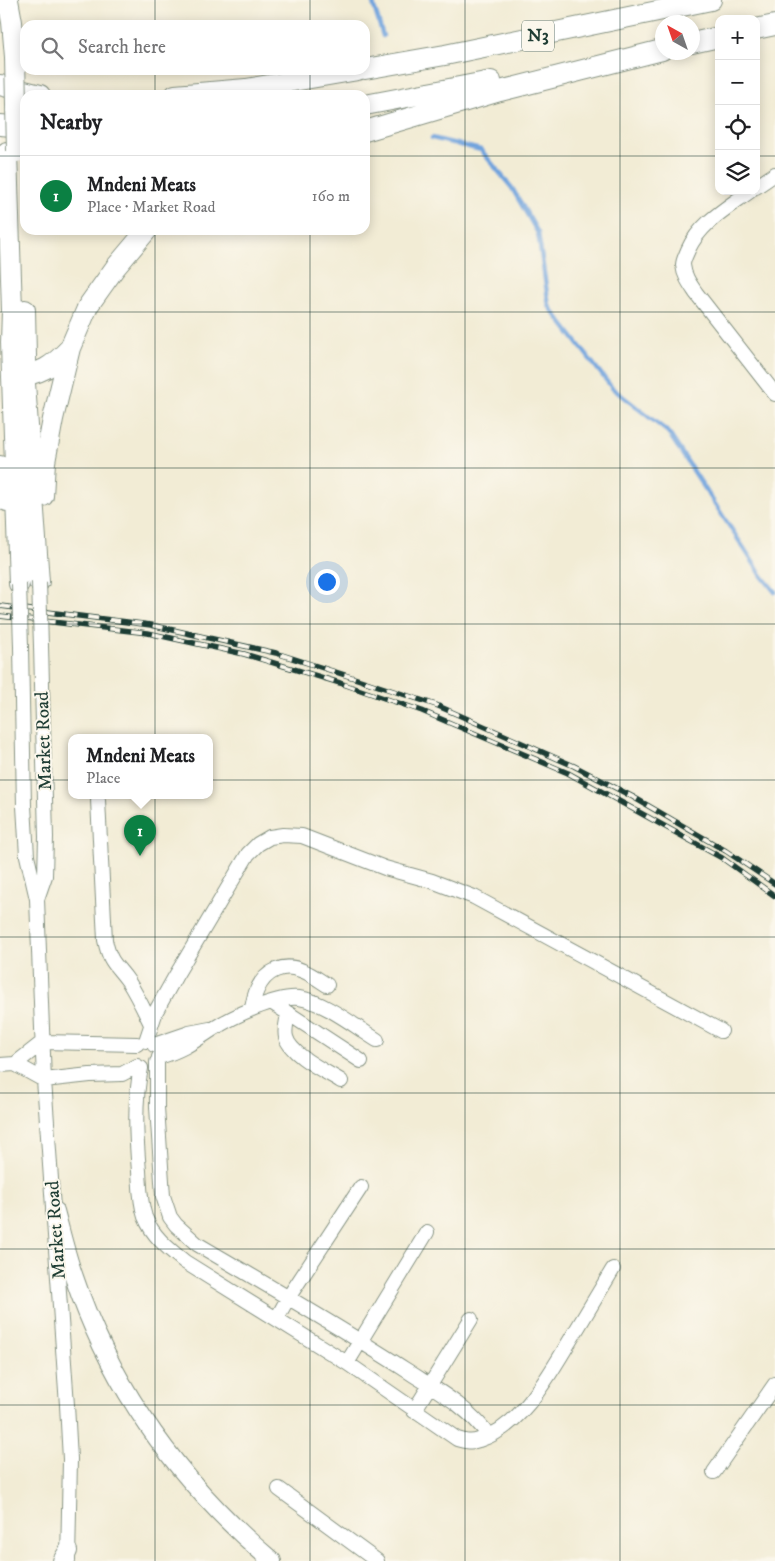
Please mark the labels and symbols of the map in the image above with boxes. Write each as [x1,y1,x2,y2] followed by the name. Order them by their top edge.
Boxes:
[655,15,700,60] north arrow
[522,20,554,52] road number: N3
[314,569,340,595] your location
[31,691,57,791] street label: Market Road
[124,815,156,856] pin: 1
[41,1179,71,1280] street label: Market Road

